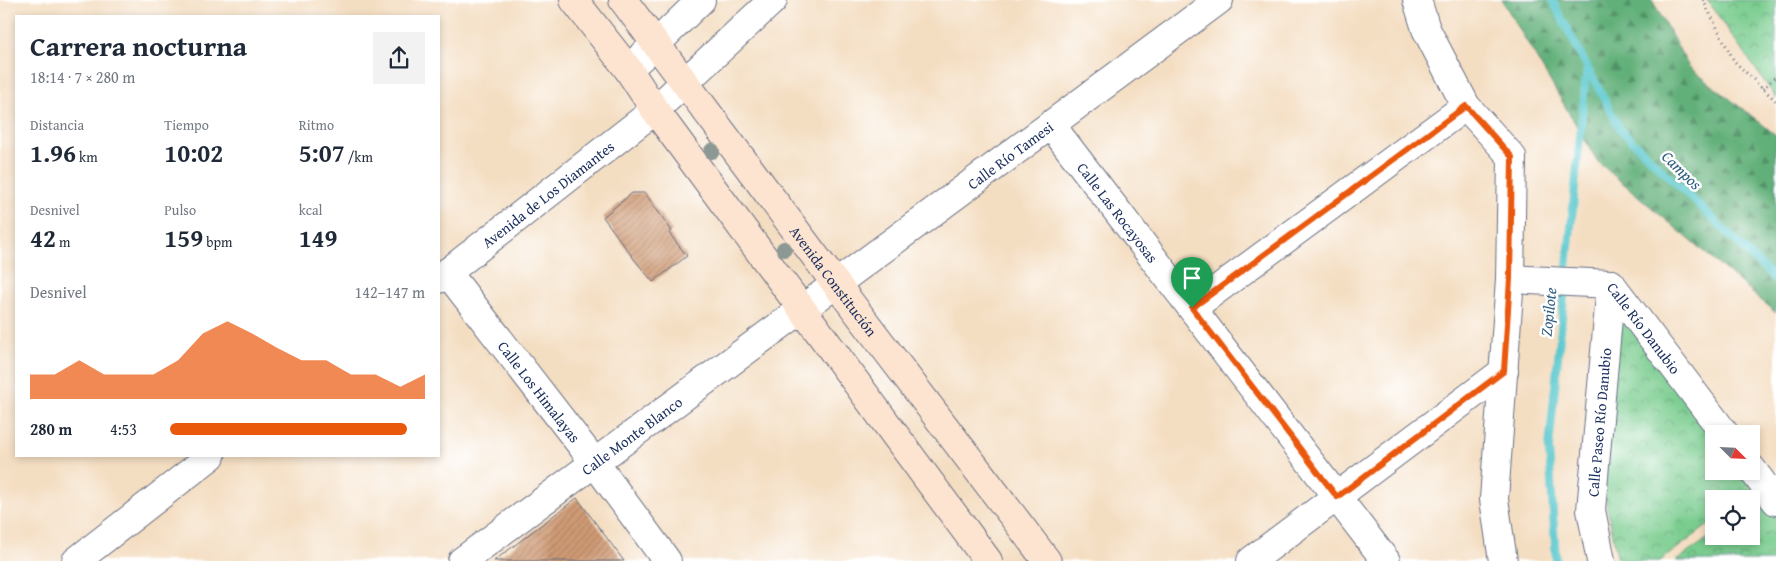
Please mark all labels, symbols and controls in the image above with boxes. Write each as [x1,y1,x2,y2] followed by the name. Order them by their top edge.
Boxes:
[30,25,247,66] text: Carrera nocturna
[373,32,425,84] button: share
[30,65,135,89] text: 18:14 · 7 × 280 m
[30,115,84,135] text: Distancia
[164,115,209,135] text: Tiempo
[299,115,334,135] text: Ritmo
[963,116,1057,194] street label: Calle Río Tamesi
[30,135,76,171] text: 1.96
[164,135,223,171] text: 10:02
[299,135,345,171] text: 5:07
[477,136,618,252] street label: Avenida de Los Diamantes
[1657,145,1708,195] water label: Campos
[76,147,98,167] text: km
[345,147,373,167] text: /km
[1073,158,1163,267] street label: Calle Las Rocayosas
[30,200,80,220] text: Desnivel
[164,200,196,220] text: Pulso
[299,200,323,220] text: kcal
[30,220,56,256] text: 42
[164,220,203,256] text: 159
[299,220,338,256] text: 149
[785,221,883,341] street label: Avenida Constitución
[56,232,70,252] text: m
[203,232,233,252] text: bpm
[1171,257,1213,308] pin
[1178,264,1206,292] icon: arrive
[1603,278,1686,378] street label: Calle Río Danubio
[30,280,87,304] text: Desnivel
[355,280,425,304] text: 142–147 m
[1534,286,1563,338] water label: Zopilote
[493,336,586,447] street label: Calle Los Himalayas
[1582,347,1616,498] street label: Calle Paseo Río Danubio
[577,391,687,480] street label: Calle Monte Blanco
[30,417,72,441] text: 280 m
[110,417,137,441] text: 4:53
[1705,425,1760,480] north arrow
[1705,425,1760,545] map controls
[1705,490,1760,545] button: locate

